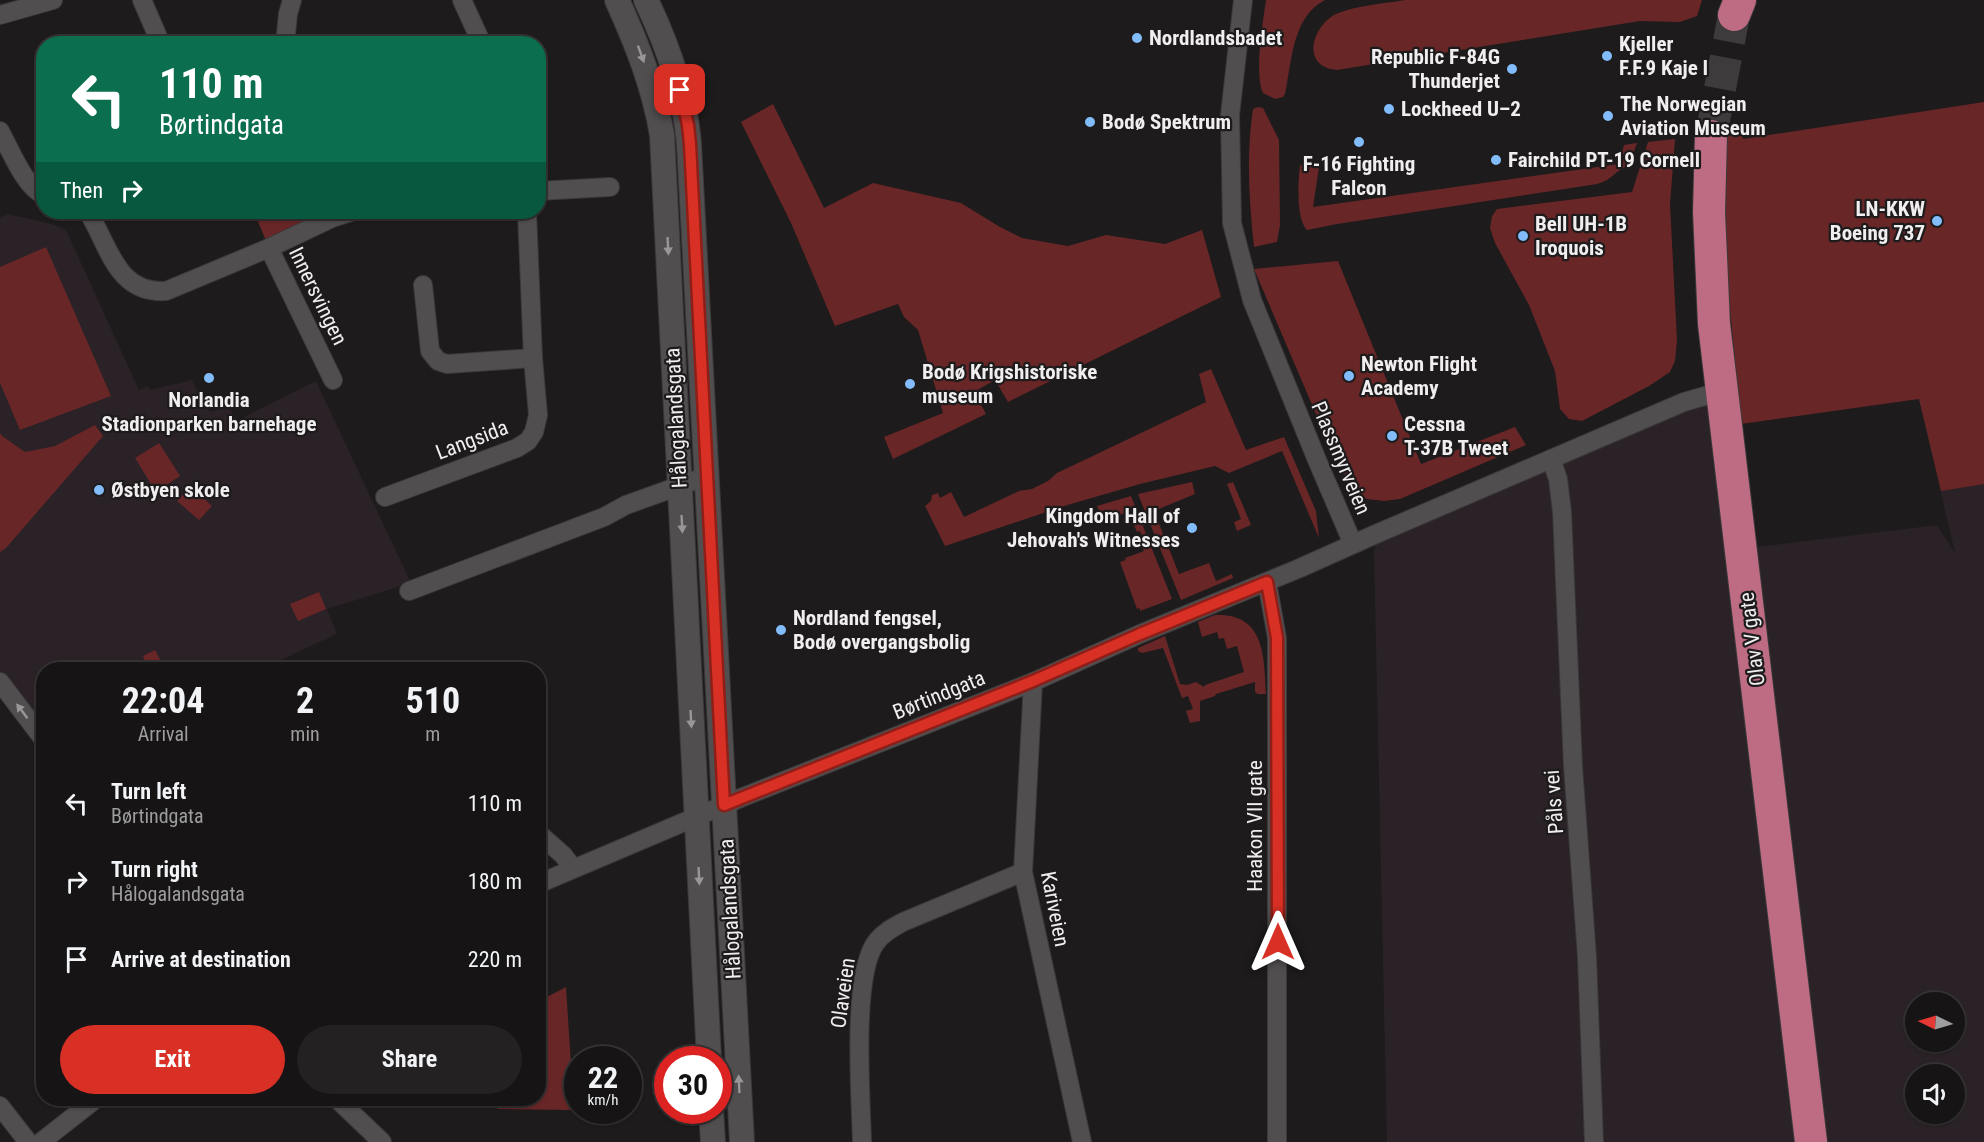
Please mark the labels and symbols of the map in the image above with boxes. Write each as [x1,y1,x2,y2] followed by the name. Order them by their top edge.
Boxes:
[1149,26,1282,50] place label: Nordlandsbadet
[1130,31,1144,45] marker: Nordlandsbadet
[1619,32,1708,80] place label: Kjeller F.F.9 Kaje I
[636,45,646,63] one-way arrow
[1371,45,1500,93] place label: Republic F-84G Thunderjet
[1600,49,1614,63] marker: Kjeller F.F.9 Kaje I
[1505,62,1519,76] marker: Republic F-84G Thunderjet
[654,64,705,115] pin
[1620,92,1766,140] place label: The Norwegian Aviation Museum
[1401,97,1521,121] place label: Lockheed U–2
[1382,102,1396,116] marker: Lockheed U–2
[1601,109,1615,123] marker: The Norwegian Aviation Museum
[1102,110,1231,134] place label: Bodø Spektrum
[1083,115,1097,129] marker: Bodø Spektrum
[1352,135,1366,149] marker: F-16 Fighting Falcon
[1508,148,1700,172] place label: Fairchild PT-19 Cornell
[1303,152,1415,200] place label: F-16 Fighting Falcon
[1489,153,1503,167] marker: Fairchild PT-19 Cornell
[1830,197,1925,245] place label: LN-KKW Boeing 737
[1535,212,1627,260] place label: Bell UH-1B Iroquois
[1930,214,1944,228] marker: LN-KKW Boeing 737
[1516,229,1530,243] marker: Bell UH-1B Iroquois
[664,236,673,255] one-way arrow
[284,243,352,349] street label: Innersvingen
[660,347,692,489] street label: Hålogalandsgata
[1361,352,1477,400] place label: Newton Flight Academy
[922,360,1097,408] place label: Bodø Krigshistoriske museum
[1342,369,1356,383] marker: Newton Flight Academy
[202,371,216,385] marker: Norlandia Stadionparken barnehage
[903,377,917,391] marker: Bodø Krigshistoriske museum
[102,388,316,436] place label: Norlandia Stadionparken barnehage
[1306,398,1376,518] street label: Plassmyrveien
[1404,412,1508,460] place label: Cessna T-37B Tweet
[432,415,512,465] street label: Langsida
[1385,429,1399,443] marker: Cessna T-37B Tweet
[111,478,230,502] place label: Østbyen skole
[92,483,106,497] marker: Østbyen skole
[1007,504,1180,552] place label: Kingdom Hall of Jehovah's Witnesses
[677,515,686,534] one-way arrow
[1185,521,1199,535] marker: Kingdom Hall of Jehovah's Witnesses
[1734,591,1770,687] street label: Olav V gate
[793,606,970,654] place label: Nordland fengsel, Bodø overgangsbolig
[774,623,788,637] marker: Nordland fengsel, Bodø overgangsbolig
[889,666,989,724] street label: Børtindgata
[16,704,28,719] one-way arrow
[686,710,695,729] one-way arrow
[1243,760,1267,892] street label: Haakon VII gate
[1540,769,1568,835] street label: Påls vei
[714,838,746,980] street label: Hålogalandsgata
[695,866,704,885] one-way arrow
[1036,869,1074,949] street label: Kariveien
[1246,910,1310,974] position arrow
[826,956,860,1030] street label: Olaveien
[1905,992,1965,1052] north arrow
[654,1046,732,1124] speed limit sign: 30
[734,1074,743,1093] one-way arrow

